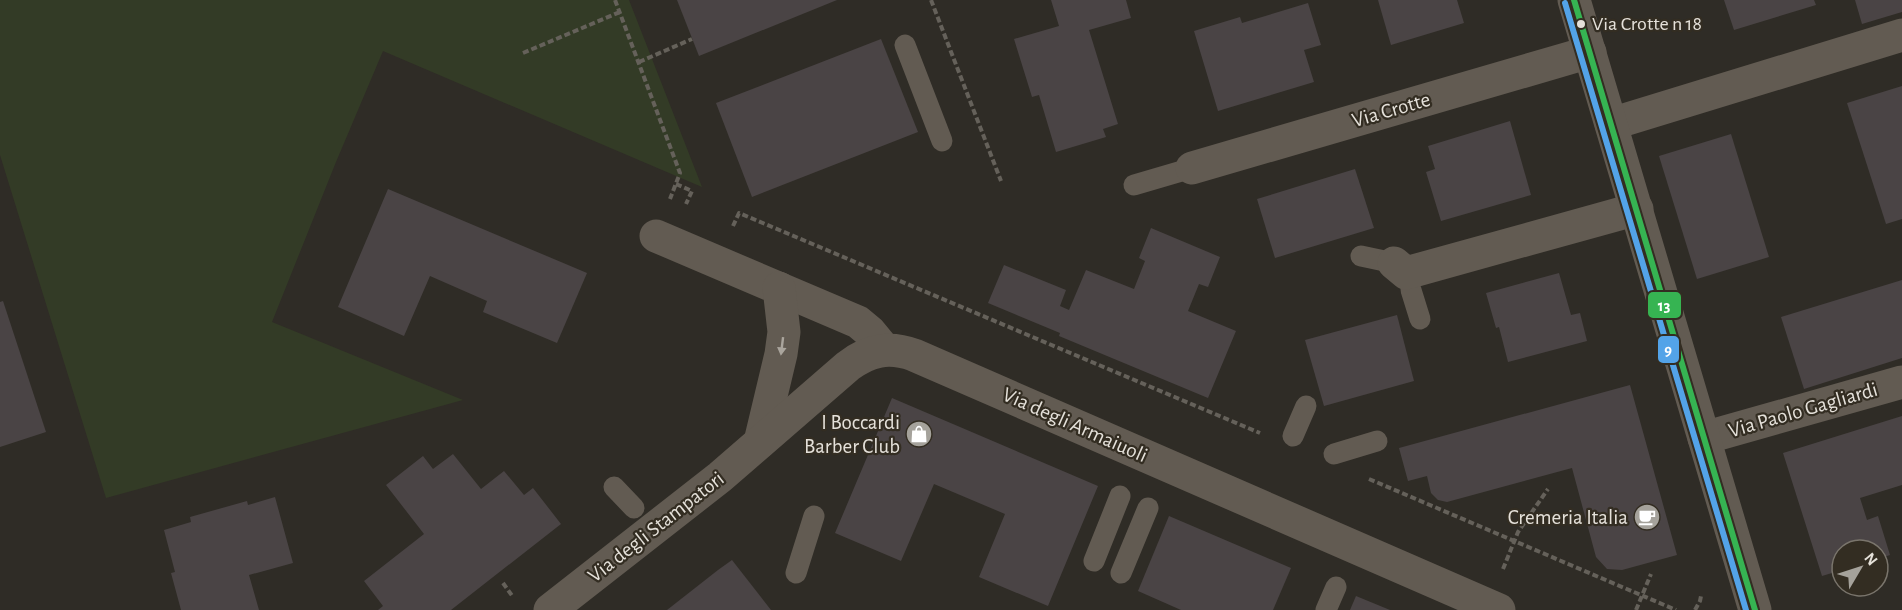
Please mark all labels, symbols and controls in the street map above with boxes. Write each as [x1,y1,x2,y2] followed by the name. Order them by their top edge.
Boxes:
[1592,14,1702,34] place label: Via Crotte n 18
[1575,18,1587,30] marker: Via Crotte n 18
[1349,89,1433,131] street label: Via Crotte
[1647,291,1682,319] line badge: 13
[1658,298,1670,314] text: 13
[1657,335,1680,364] line badge: 9
[777,337,787,356] one-way arrow
[1664,342,1672,358] text: 9
[1726,379,1880,441] street label: Via Paolo Gagliardi
[999,384,1151,466] street label: Via degli Armaiuoli
[804,412,900,457] place label: I Boccardi Barber Club
[904,419,934,449] shop icon: I Boccardi Barber Club
[584,468,728,586] street label: Via degli Stampatori
[1632,502,1662,532] cafe icon: Cremeria Italia
[1508,507,1628,528] place label: Cremeria Italia
[1830,538,1890,598] north arrow
[1861,550,1881,569] text: N

